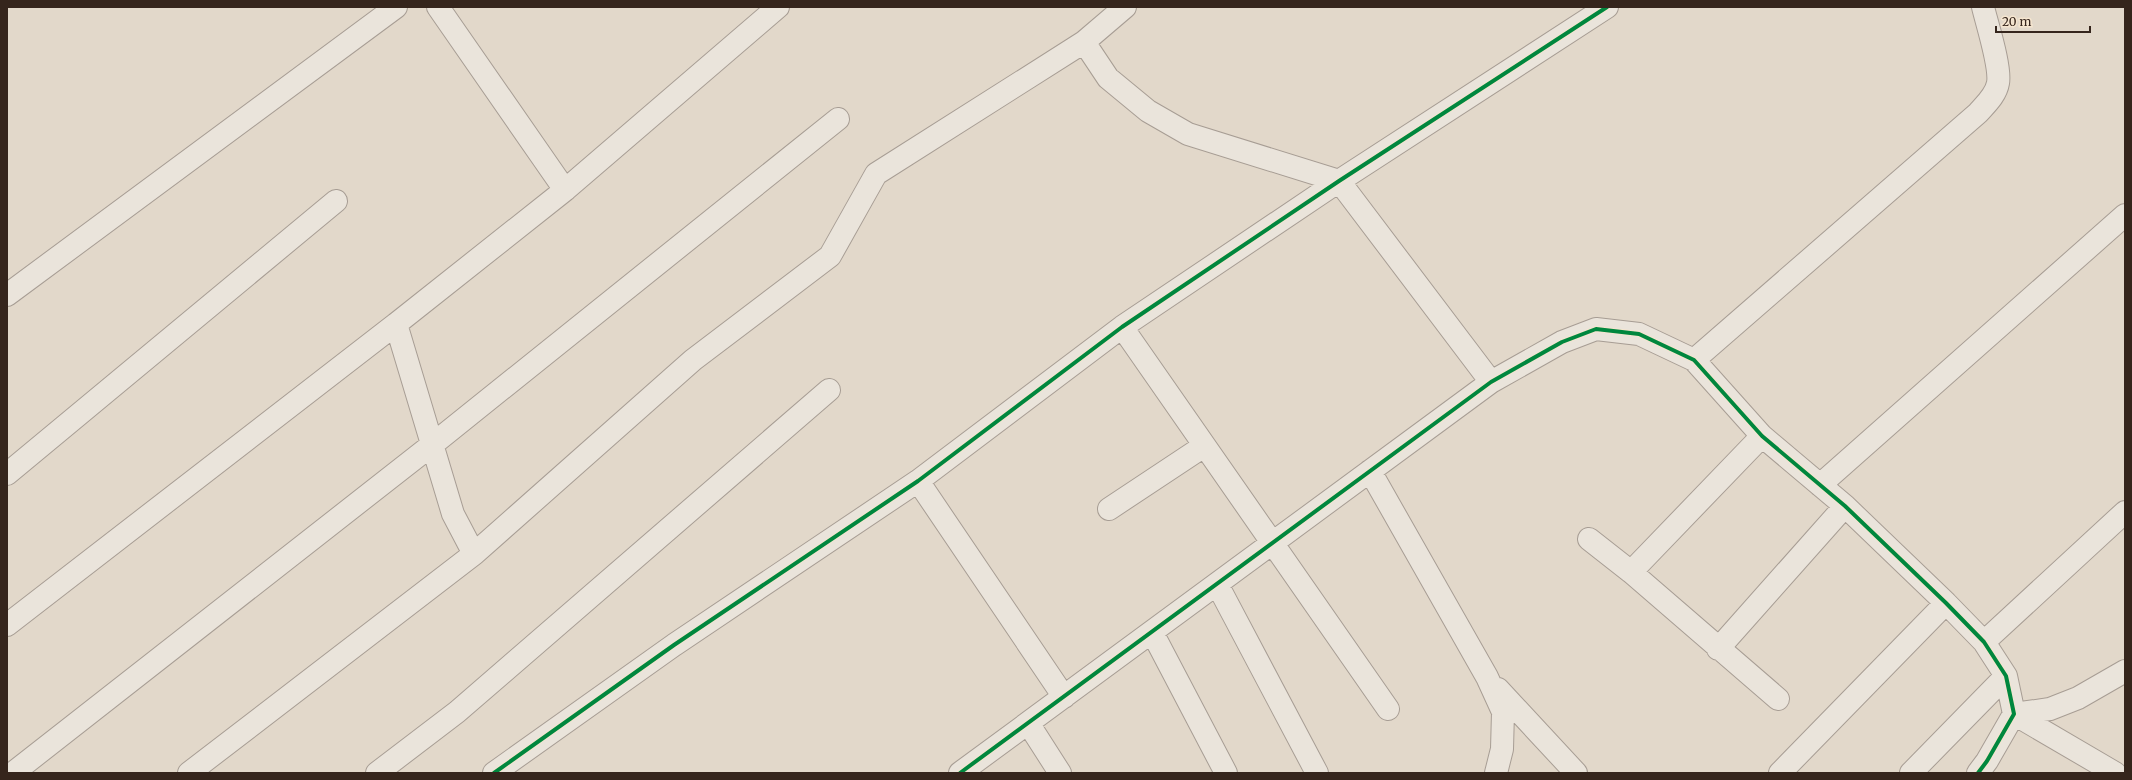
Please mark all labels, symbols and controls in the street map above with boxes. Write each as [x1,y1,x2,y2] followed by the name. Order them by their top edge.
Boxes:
[1996,8,2090,34] scale bar
[2002,14,2031,29] text: 20 m

